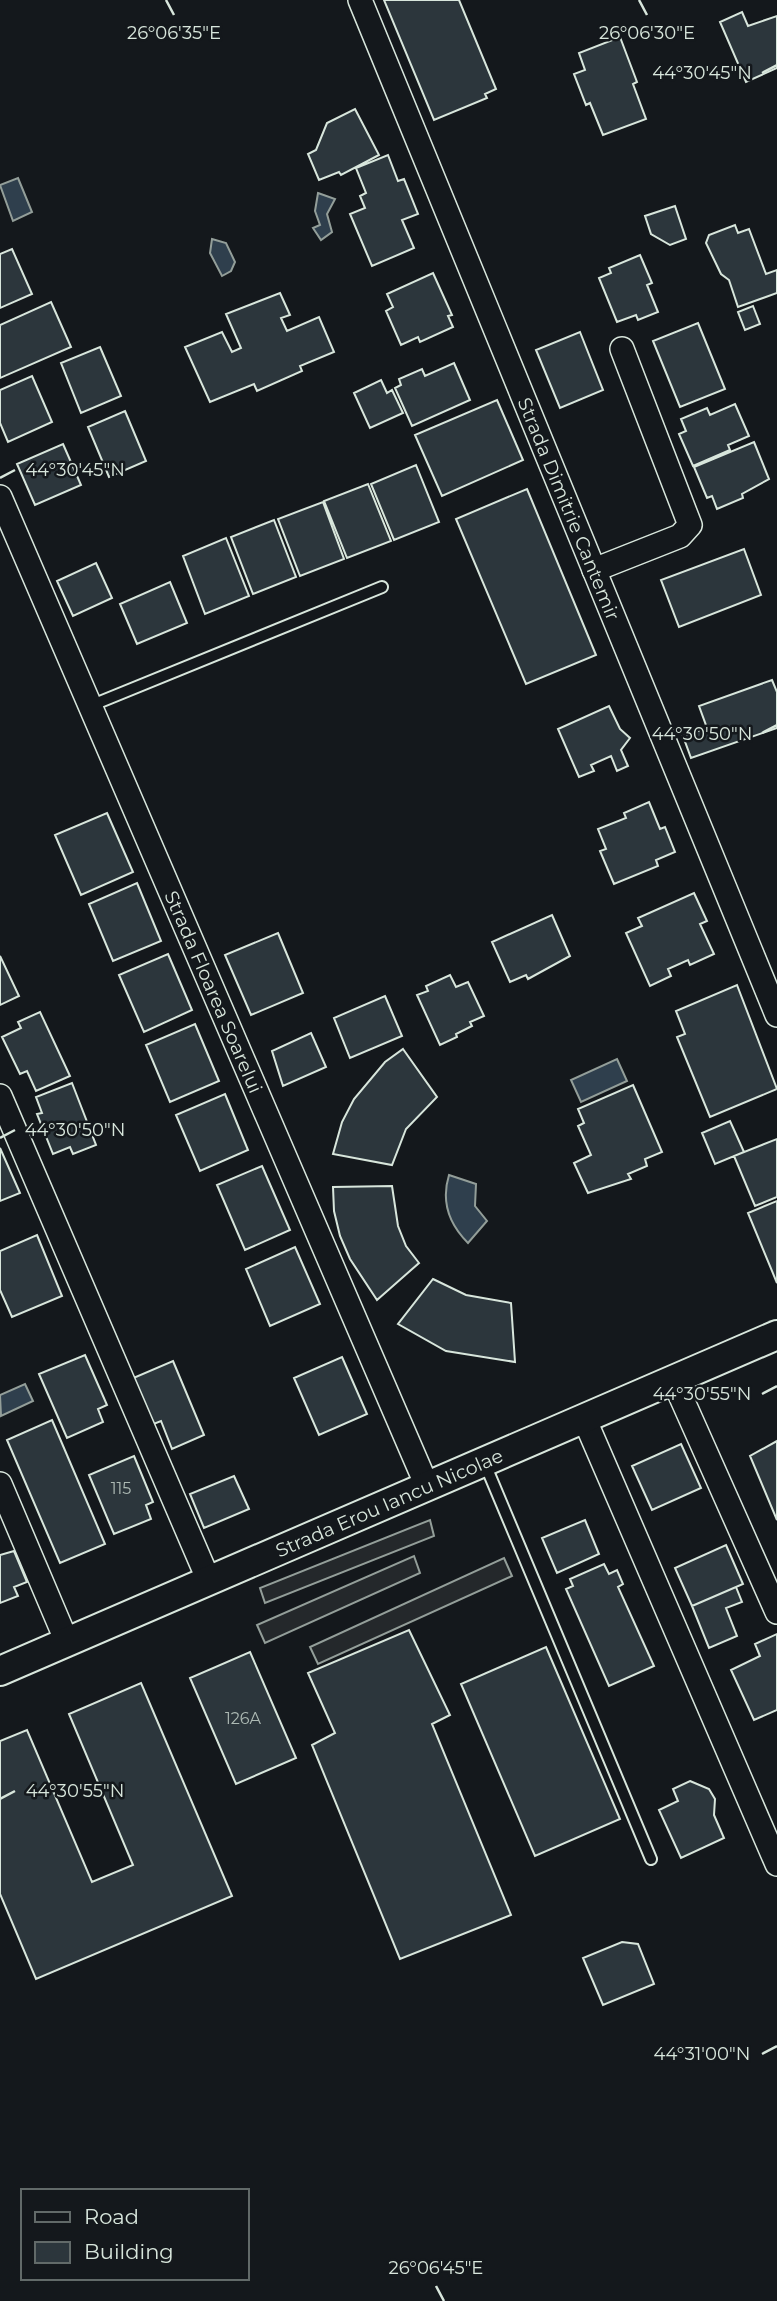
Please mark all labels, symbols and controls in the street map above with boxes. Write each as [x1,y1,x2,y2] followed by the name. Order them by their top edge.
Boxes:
[127,22,221,44] text: 26°06'35"E
[599,22,695,44] text: 26°06'30"E
[652,62,752,84] text: 44°30'45"N
[513,394,625,623] street label: Strada Dimitrie Cantemir
[25,459,125,481] text: 44°30'45"N
[652,723,752,745] text: 44°30'50"N
[160,887,267,1097] street label: Strada Floarea Soarelui
[25,1119,125,1141] text: 44°30'50"N
[653,1383,751,1405] text: 44°30'55"N
[272,1443,506,1562] street label: Strada Erou Iancu Nicolae
[111,1479,131,1498] house number: 115
[225,1709,262,1728] house number: 126A
[26,1780,124,1802] text: 44°30'55"N
[654,2043,750,2065] text: 44°31'00"N
[21,2189,248,2280] legend
[84,2204,139,2229] text: Road
[84,2239,174,2264] text: Building
[389,2257,483,2279] text: 26°06'45"E

